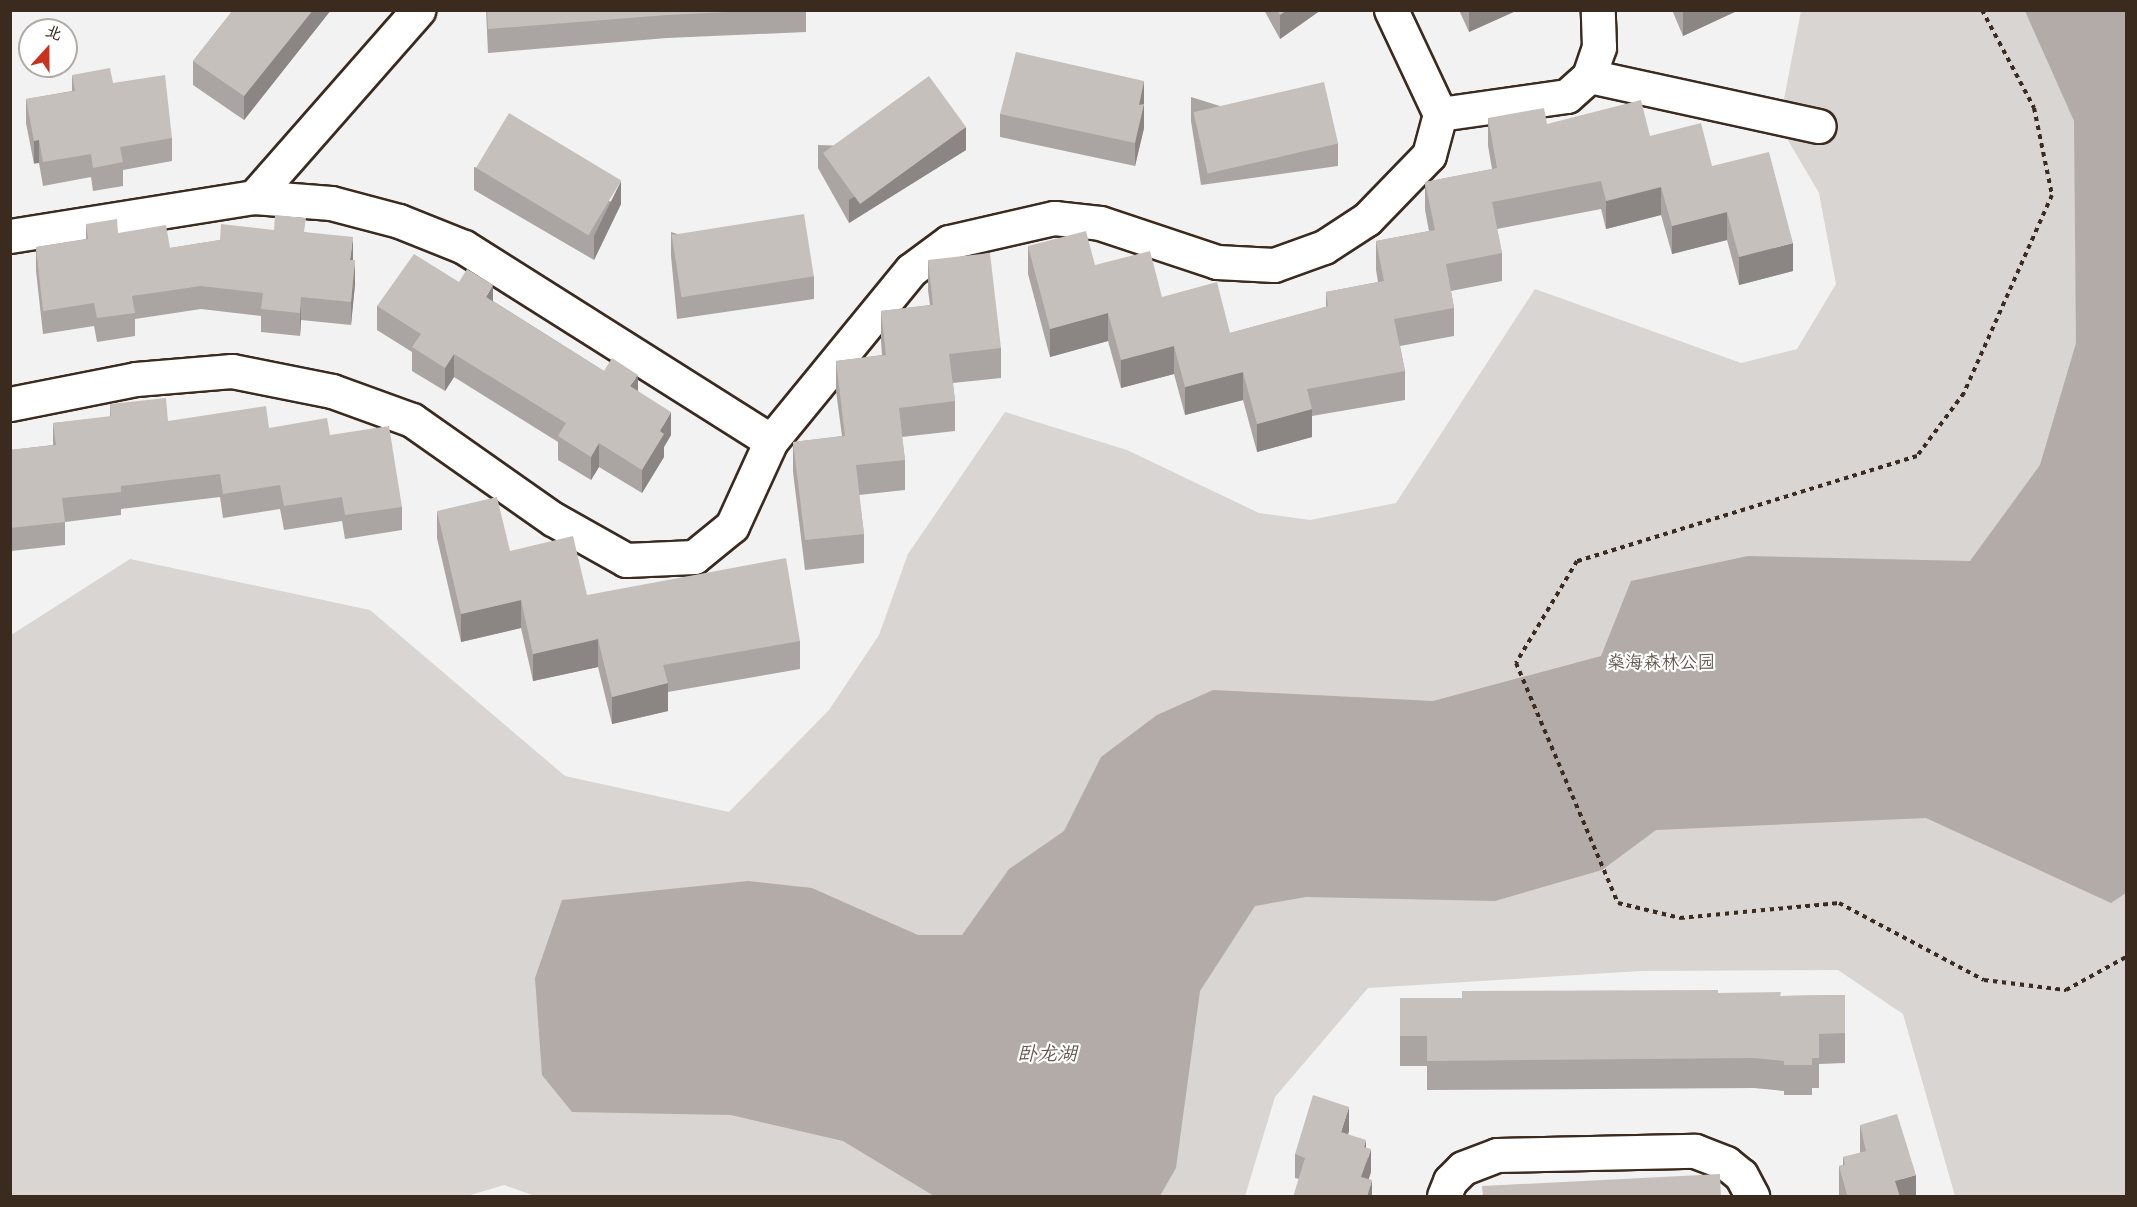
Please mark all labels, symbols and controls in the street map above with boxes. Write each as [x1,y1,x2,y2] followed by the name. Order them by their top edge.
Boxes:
[41,16,67,49] text: 北
[18,18,78,78] north arrow
[1607,651,1715,673] park label: 燊海森林公园
[1017,1041,1077,1065] water label: 卧龙湖

